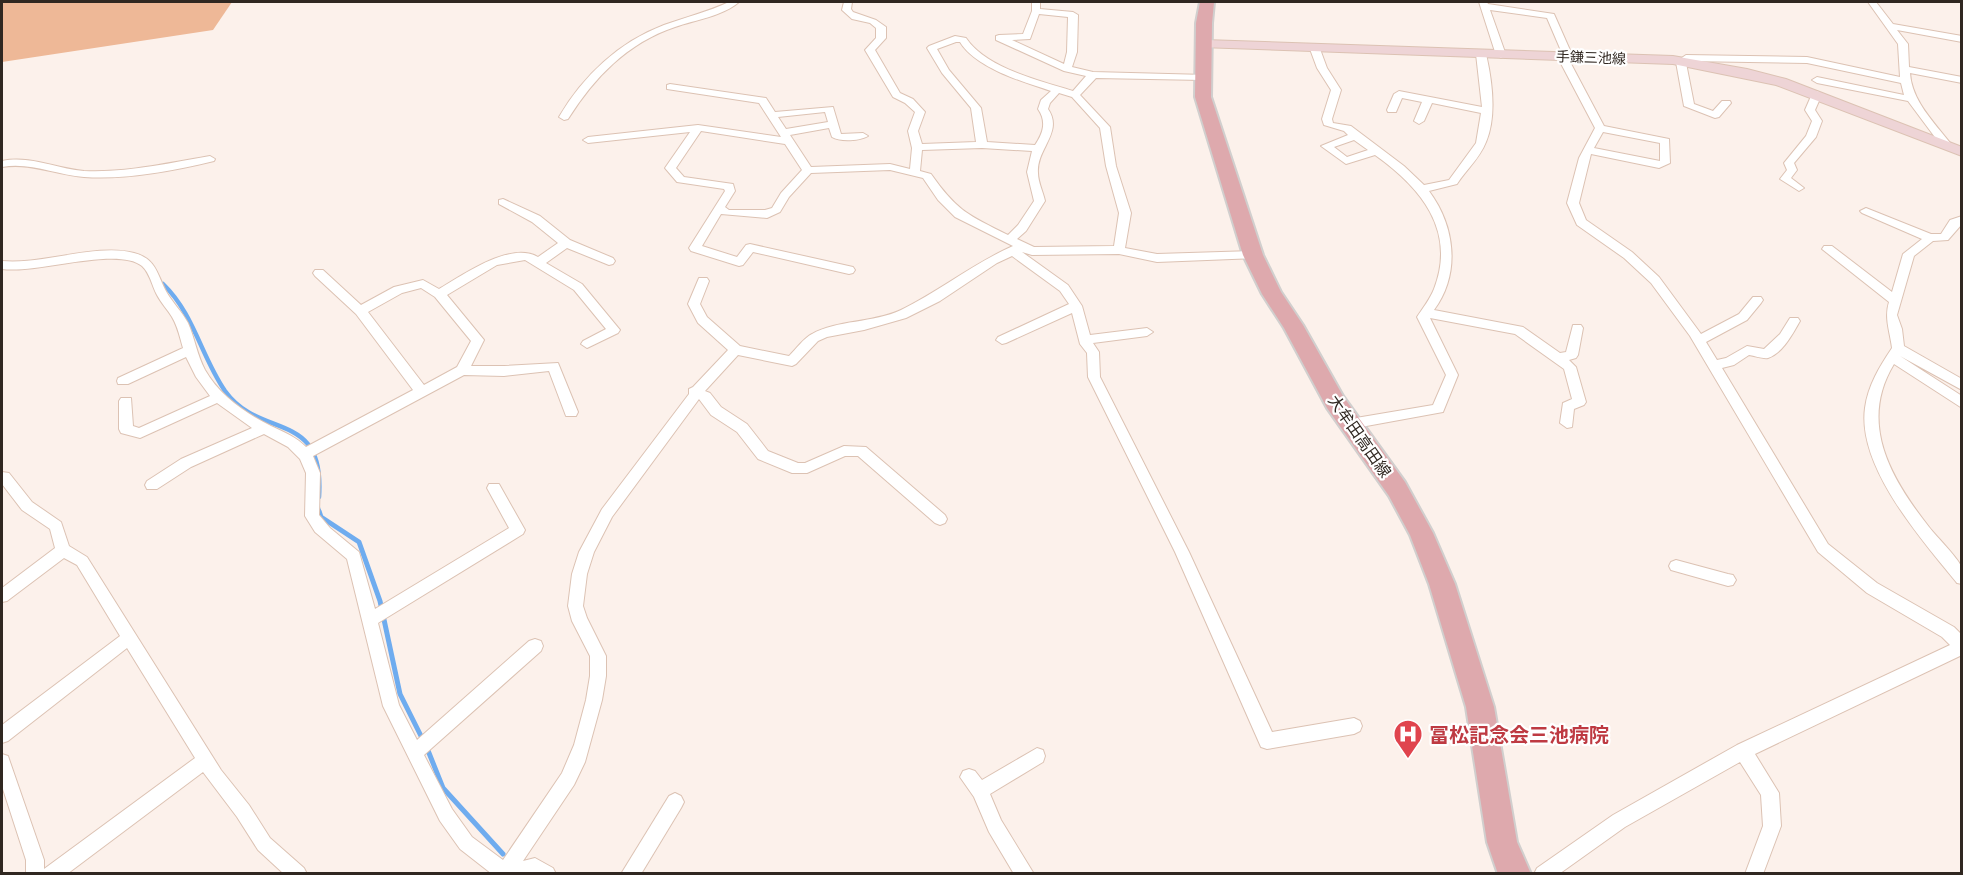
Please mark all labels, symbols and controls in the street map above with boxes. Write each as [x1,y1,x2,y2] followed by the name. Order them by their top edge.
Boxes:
[1556,47,1626,67] street label: 手鎌三池線
[1324,391,1396,481] street label: 大牟田高田線
[1392,718,1424,760] hospital icon: 冨松記念会三池病院
[1429,722,1609,746] place label: 冨松記念会三池病院

